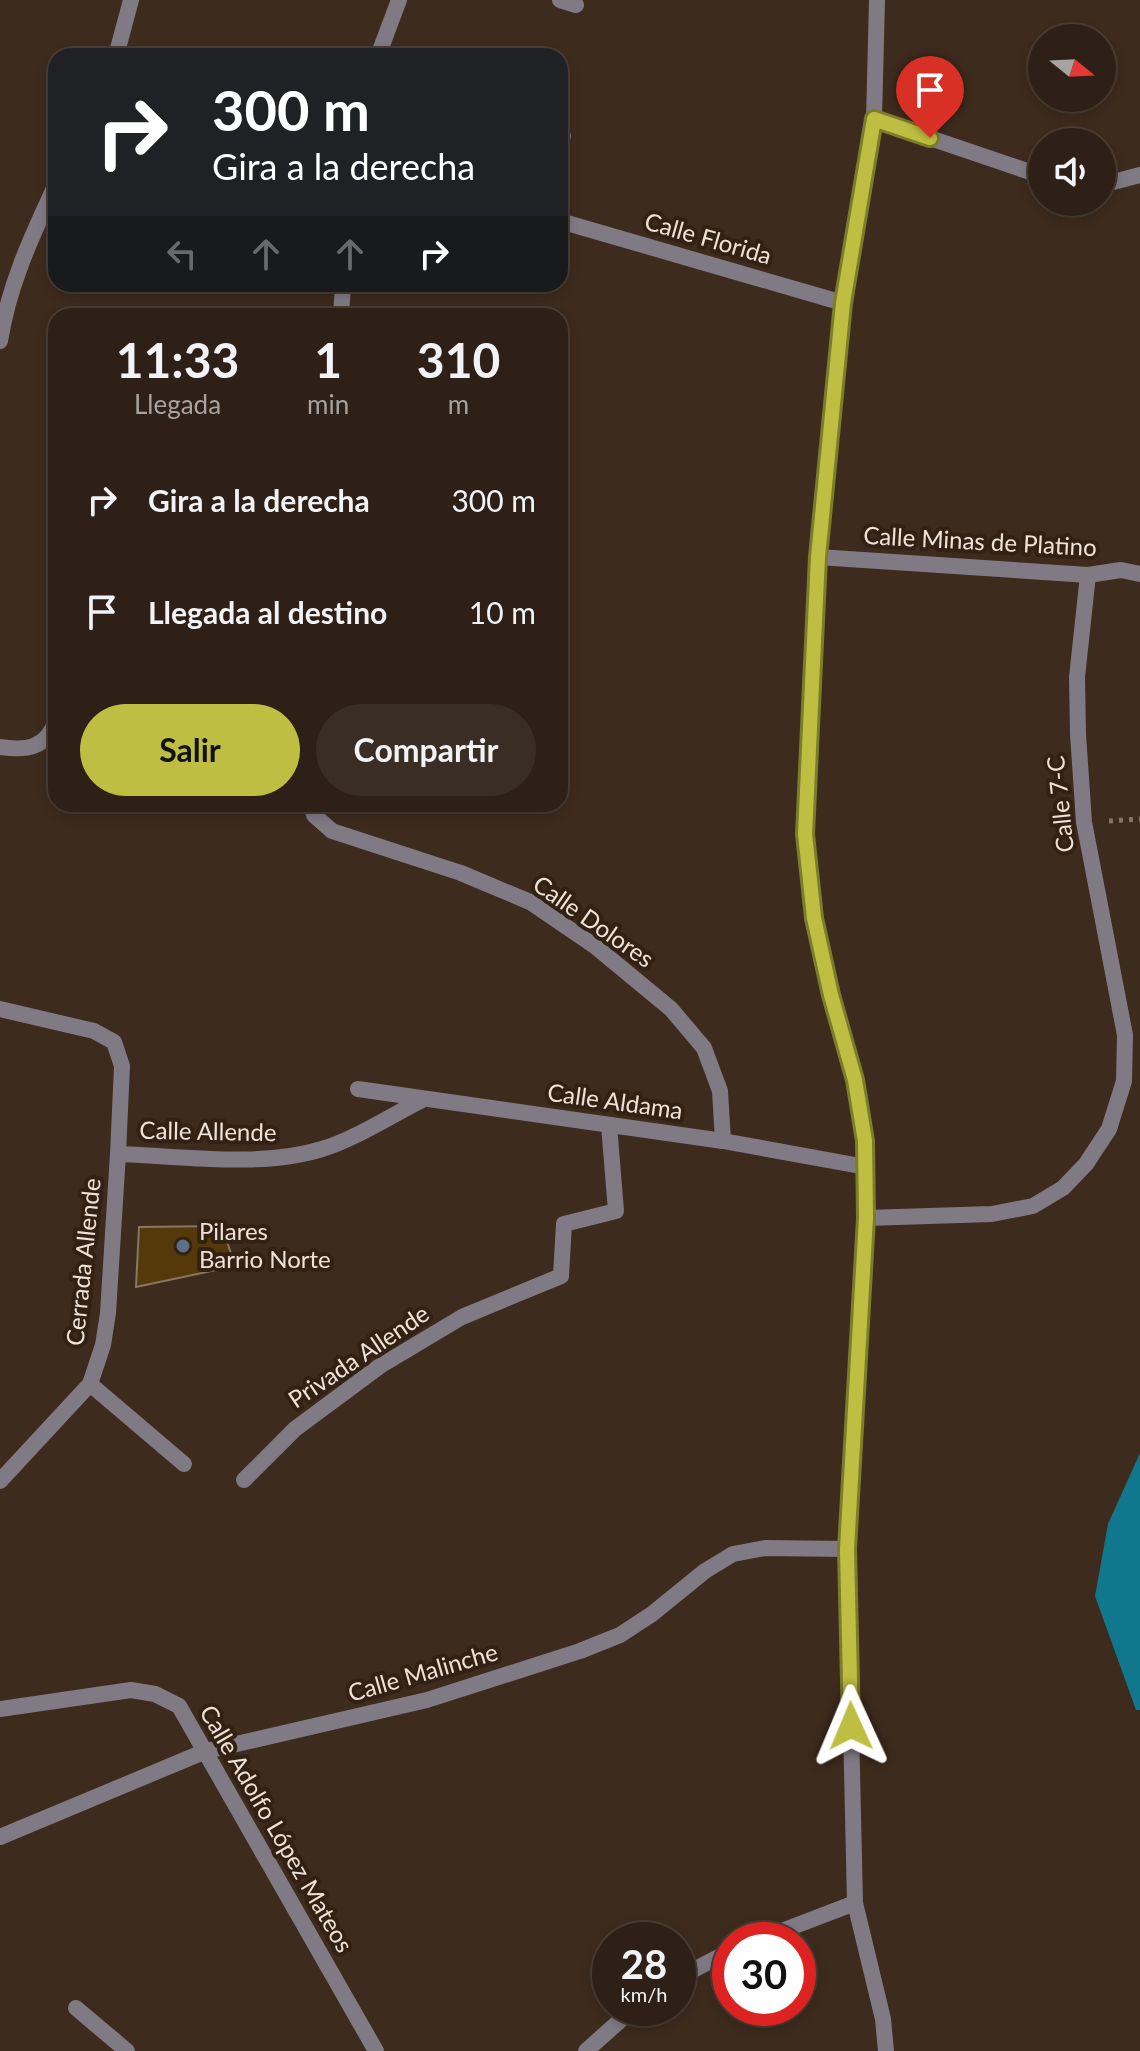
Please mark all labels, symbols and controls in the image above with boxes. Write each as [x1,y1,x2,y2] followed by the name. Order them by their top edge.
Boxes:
[1028,24,1116,112] north arrow
[1028,24,1116,216] map controls
[896,56,964,138] pin
[908,68,952,112] icon: arrive
[212,76,370,143] text: 300 m
[80,80,184,184] icon: right
[1028,128,1116,216] button: sound
[212,144,475,188] text: Gira a la derecha
[642,206,775,269] street label: Calle Florida
[160,232,204,276] icon: left
[244,232,288,276] icon: ahead
[328,232,372,276] icon: ahead
[412,232,456,276] icon: right
[116,331,239,388] text: 11:33
[314,331,342,388] text: 1
[417,331,500,388] text: 310
[134,388,221,420] text: Llegada
[307,388,349,420] text: min
[448,388,469,420] text: m
[80,478,124,522] icon: right
[148,482,370,518] text: Gira a la derecha
[451,482,536,518] text: 300 m
[863,520,1098,561] street label: Calle Minas de Platino
[80,590,124,634] icon: arrive
[148,594,387,630] text: Llegada al destino
[469,594,536,630] text: 10 m
[80,704,300,796] button: Salir
[316,704,536,796] button: Compartir
[1040,754,1079,854] street label: Calle 7-C
[528,869,660,973] street label: Calle Dolores
[546,1077,685,1124] street label: Calle Aldama
[139,1115,277,1146] street label: Calle Allende
[59,1177,106,1347] street label: Cerrada Allende
[199,1216,331,1273] place label: Pilares Barrio Norte
[174,1237,192,1255] marker: Pilares Barrio Norte
[282,1298,434,1413] street label: Privada Allende
[344,1636,501,1707] street label: Calle Malinche
[809,1684,893,1768] position arrow
[195,1699,360,1957] street label: Calle Adolfo López Mateos
[712,1922,816,2026] speed limit sign: 30
[621,1940,667,1988] text: 28
[621,1982,667,2006] text: km/h

